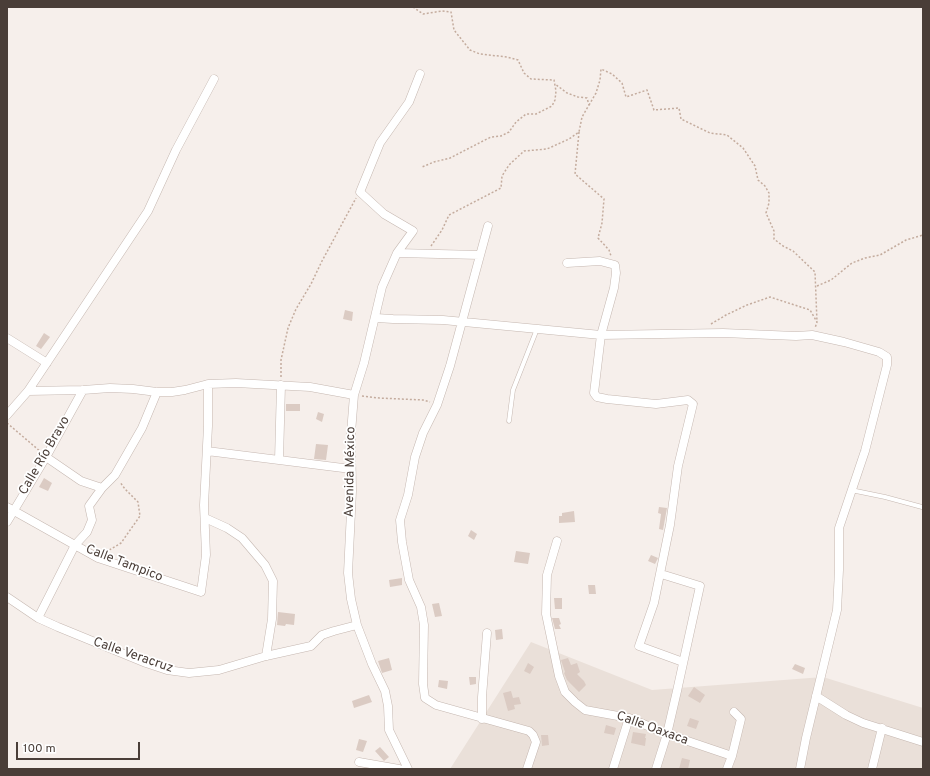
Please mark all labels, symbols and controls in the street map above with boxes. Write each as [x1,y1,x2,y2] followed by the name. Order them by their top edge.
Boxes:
[16,414,74,498] street label: Calle Río Bravo
[342,426,360,518] street label: Avenida México
[83,542,165,586] street label: Calle Tampico
[91,635,175,677] street label: Calle Veracruz
[614,709,690,749] street label: Calle Oaxaca
[18,734,142,760] scale bar
[23,741,56,757] text: 100 m

